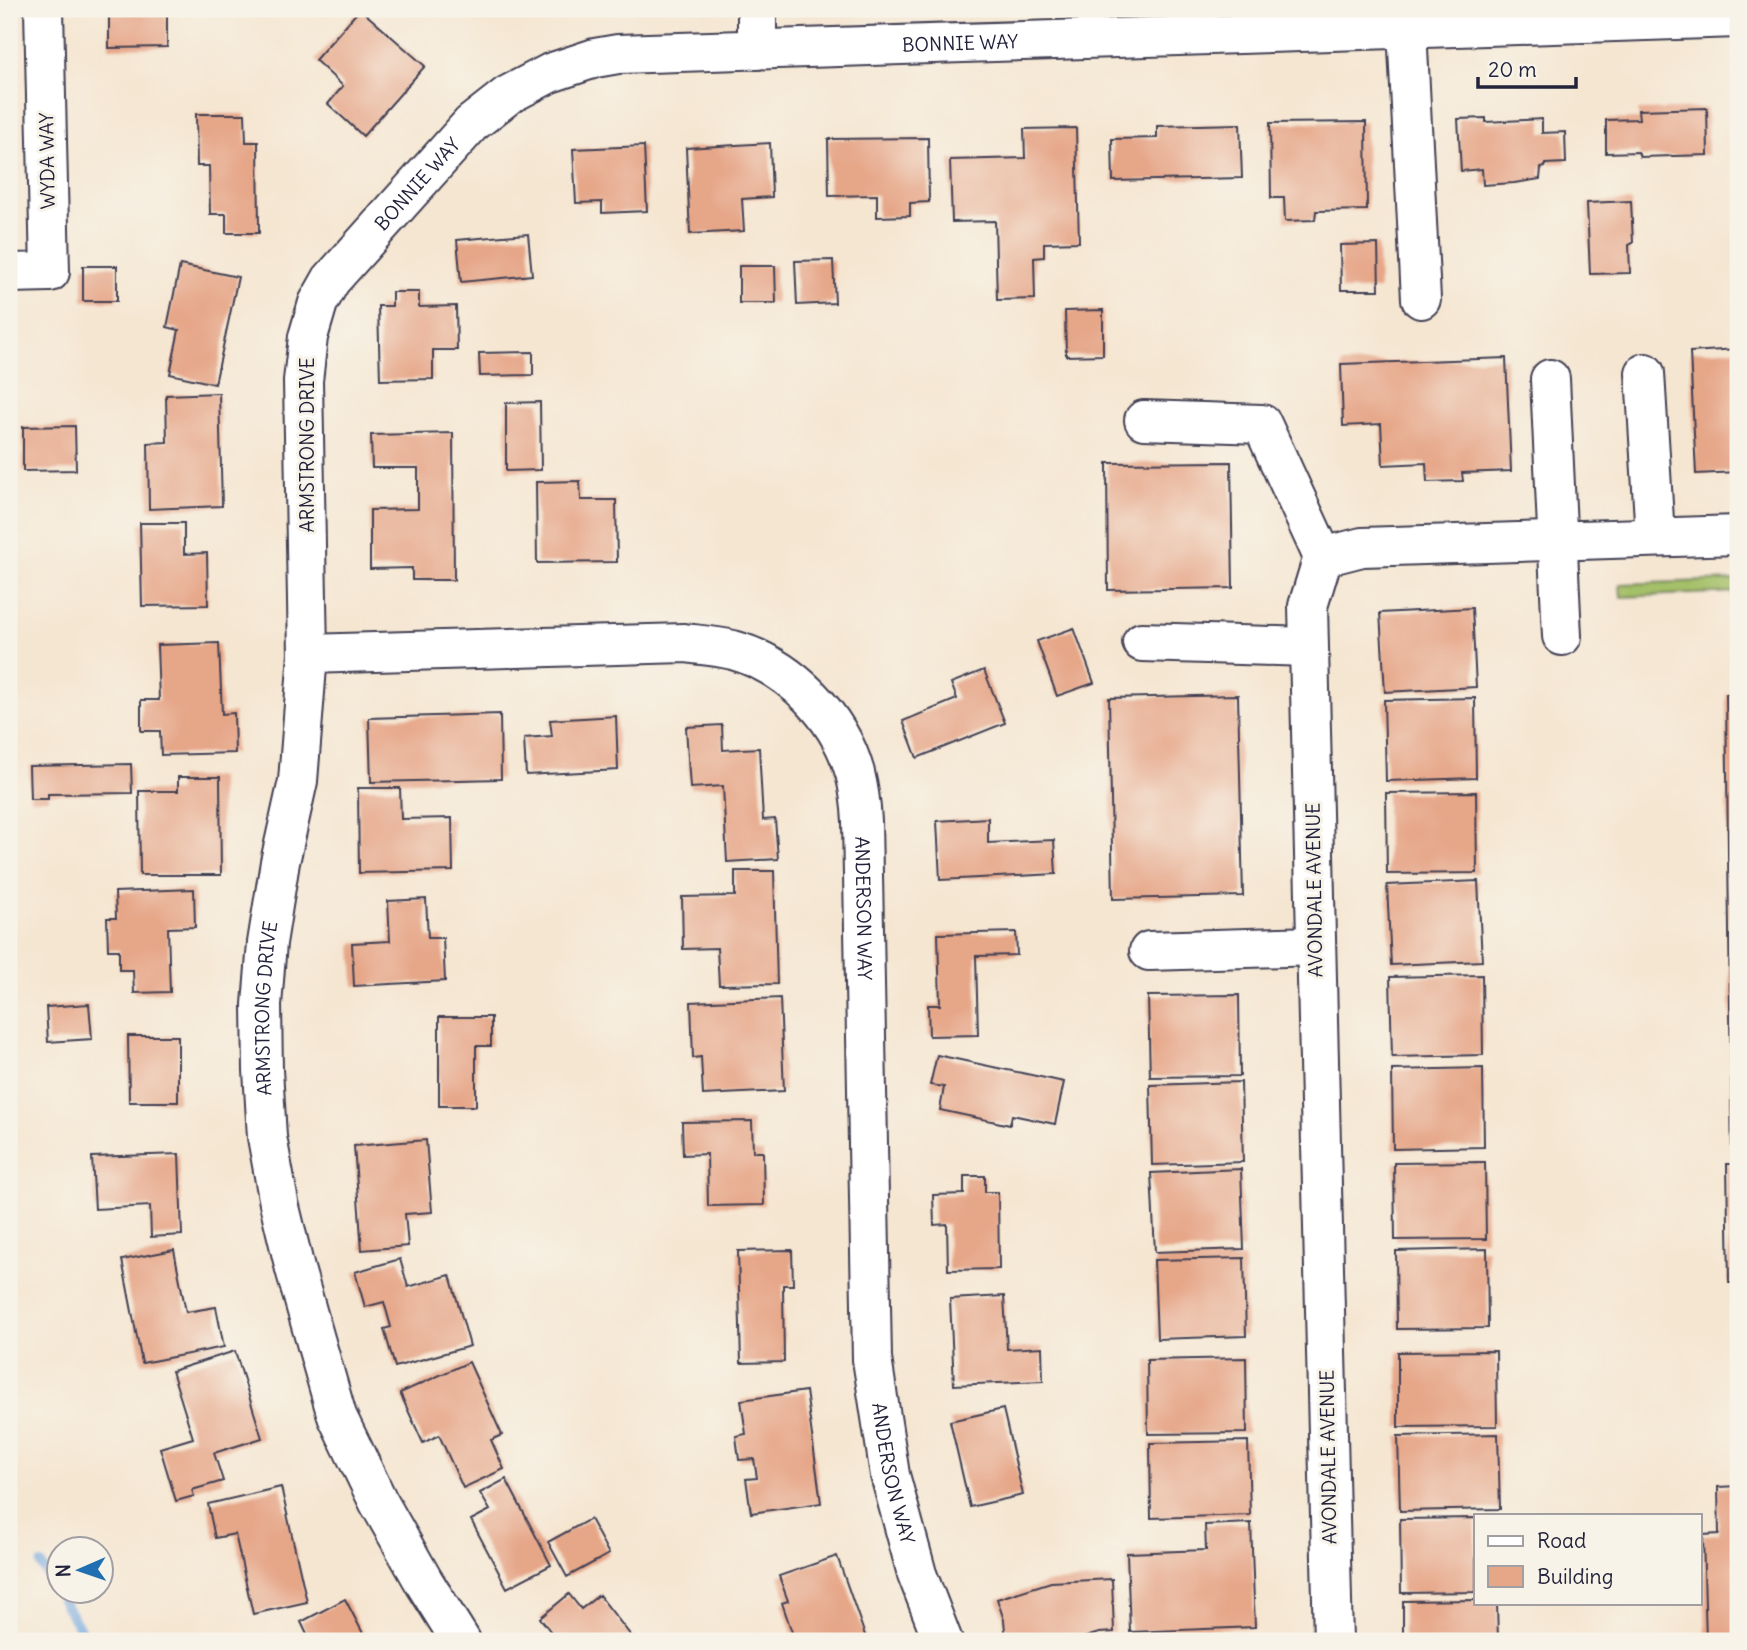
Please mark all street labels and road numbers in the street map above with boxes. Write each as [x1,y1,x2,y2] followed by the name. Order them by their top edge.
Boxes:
[902,29,1019,57] street label: BONNIE WAY
[34,112,60,210] street label: WYDA WAY
[369,132,465,235] street label: BONNIE WAY
[295,357,319,533] street label: ARMSTRONG DRIVE
[1300,802,1328,978] street label: AVONDALE AVENUE
[850,836,877,981] street label: ANDERSON WAY
[250,919,282,1096] street label: ARMSTRONG DRIVE
[1314,1369,1342,1545] street label: AVONDALE AVENUE
[867,1401,920,1547] street label: ANDERSON WAY

